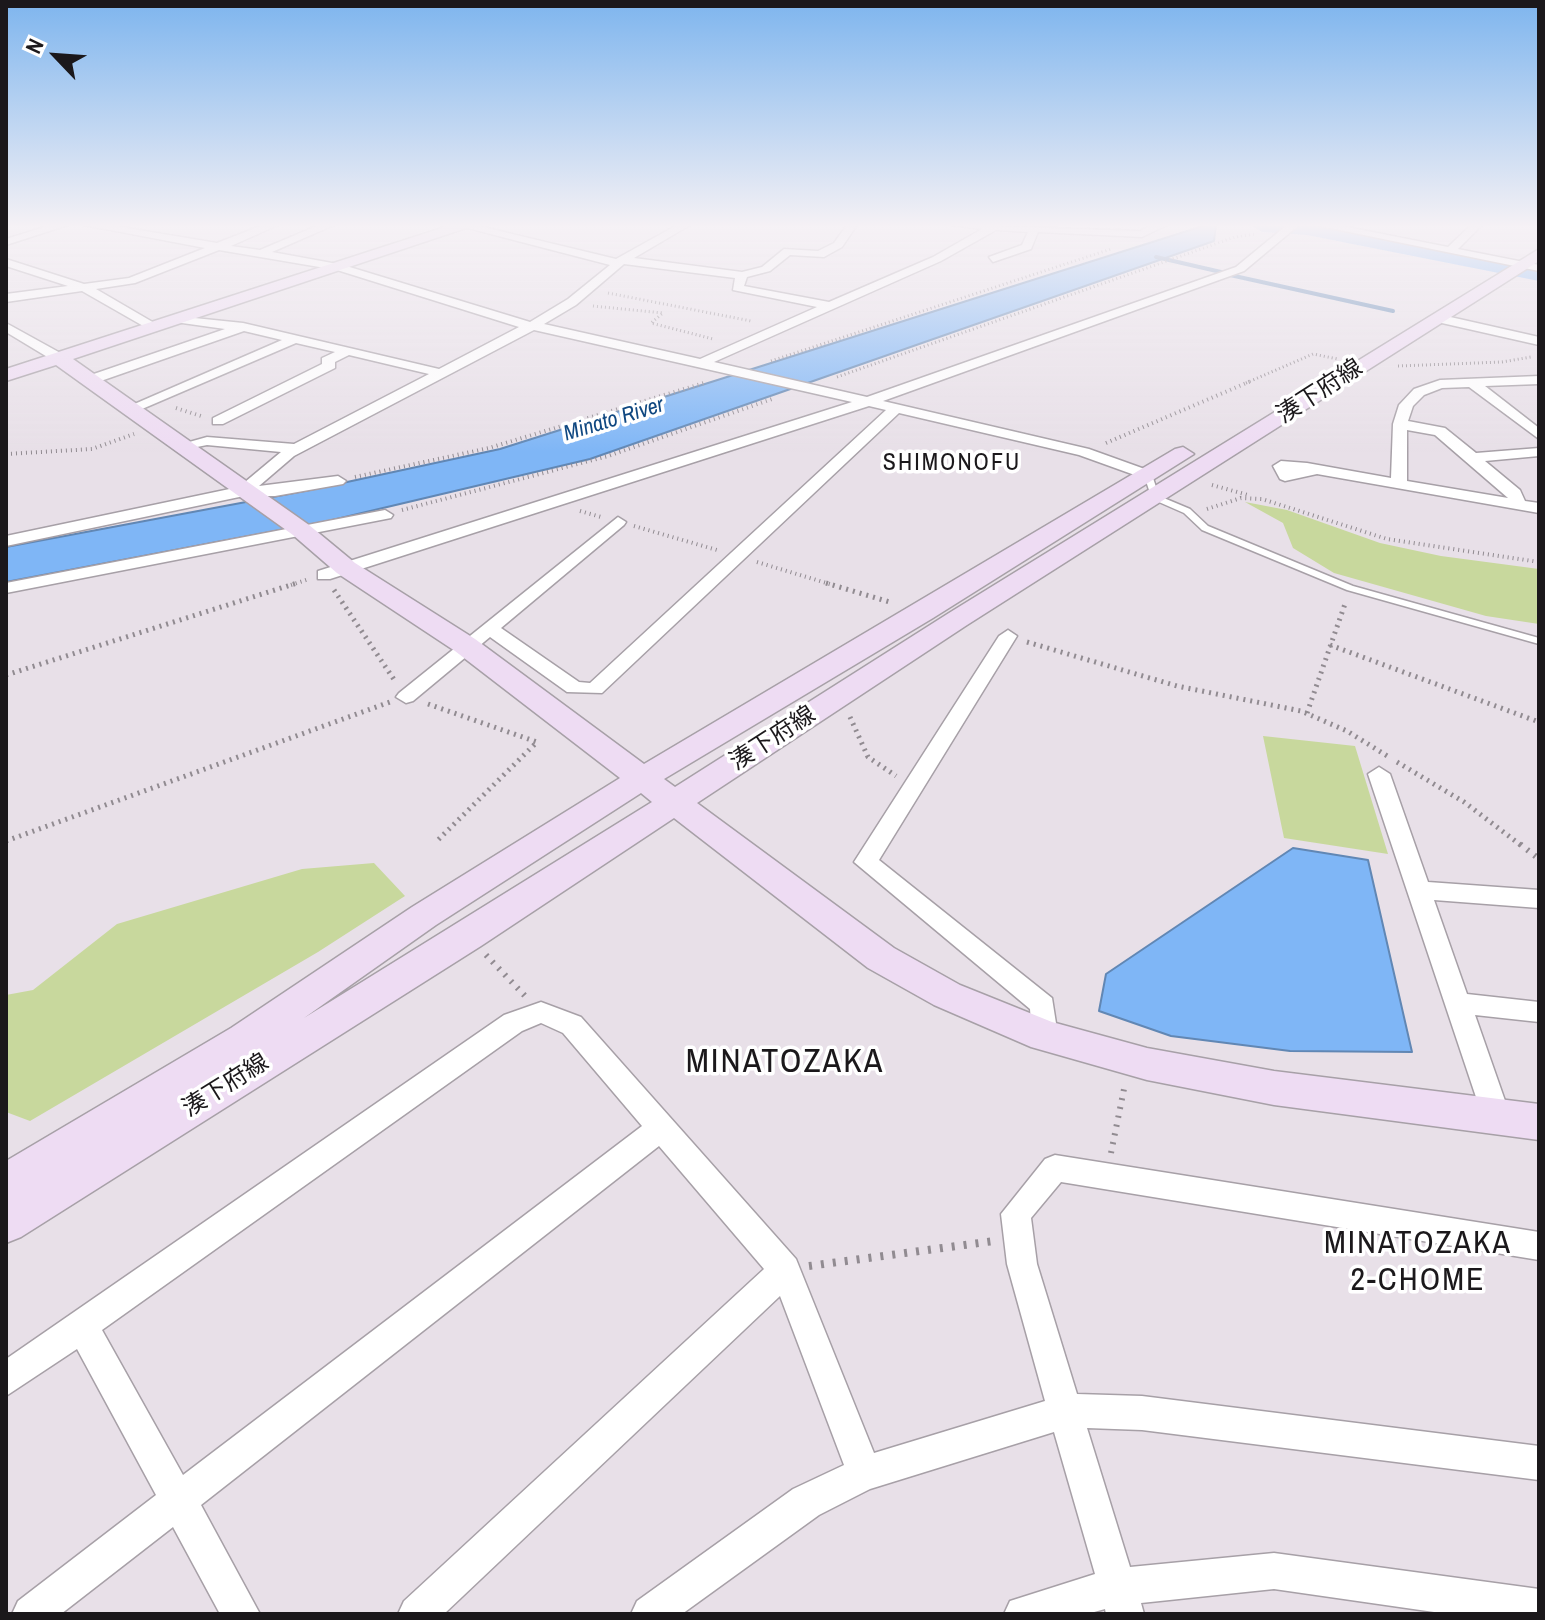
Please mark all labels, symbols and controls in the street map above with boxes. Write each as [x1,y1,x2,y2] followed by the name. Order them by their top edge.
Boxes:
[16,16,96,96] north arrow
[18,34,51,58] text: N
[1272,354,1368,430] street label: 湊下府線
[561,392,667,448] water label: Minato River
[883,450,1021,478] district label: SHIMONOFU
[725,701,821,777] street label: 湊下府線
[686,1043,884,1083] district label: MINATOZAKA
[178,1048,274,1124] street label: 湊下府線
[1324,1225,1512,1300] district label: MINATOZAKA 2-CHOME

